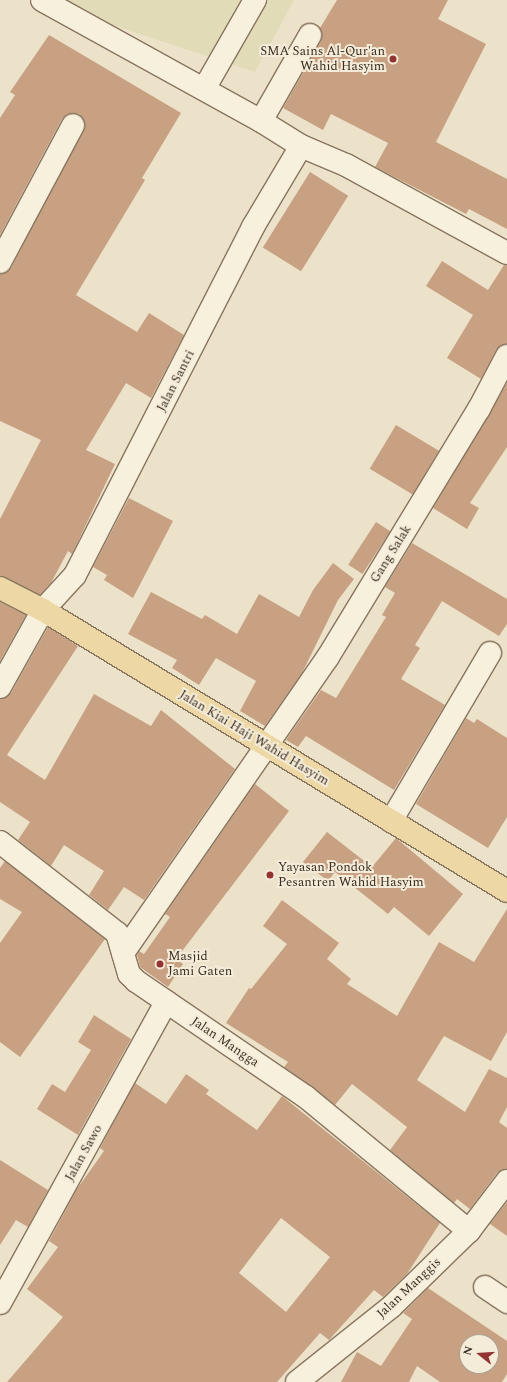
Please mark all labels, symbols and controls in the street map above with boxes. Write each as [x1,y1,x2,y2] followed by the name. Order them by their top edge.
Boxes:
[260,44,385,75] place label: SMA Sains Al-Qur'an Wahid Hasyim
[388,54,398,64] marker: SMA Sains Al-Qur'an Wahid Hasyim
[154,348,198,414] street label: Jalan Santri
[367,522,415,586] street label: Gang Salak
[176,687,332,789] street label: Jalan Kiai Haji Wahid Hasyim
[278,860,424,891] place label: Yayasan Pondok Pesantren Wahid Hasyim
[265,870,275,880] marker: Yayasan Pondok Pesantren Wahid Hasyim
[168,949,232,980] place label: Masjid Jami Gaten
[155,959,165,969] marker: Masjid Jami Gaten
[188,1014,262,1070] street label: Jalan Mangga
[62,1122,106,1184] street label: Jalan Sawo
[374,1254,444,1322] street label: Jalan Manggis
[459,1334,499,1374] north arrow
[459,1344,477,1357] text: N

